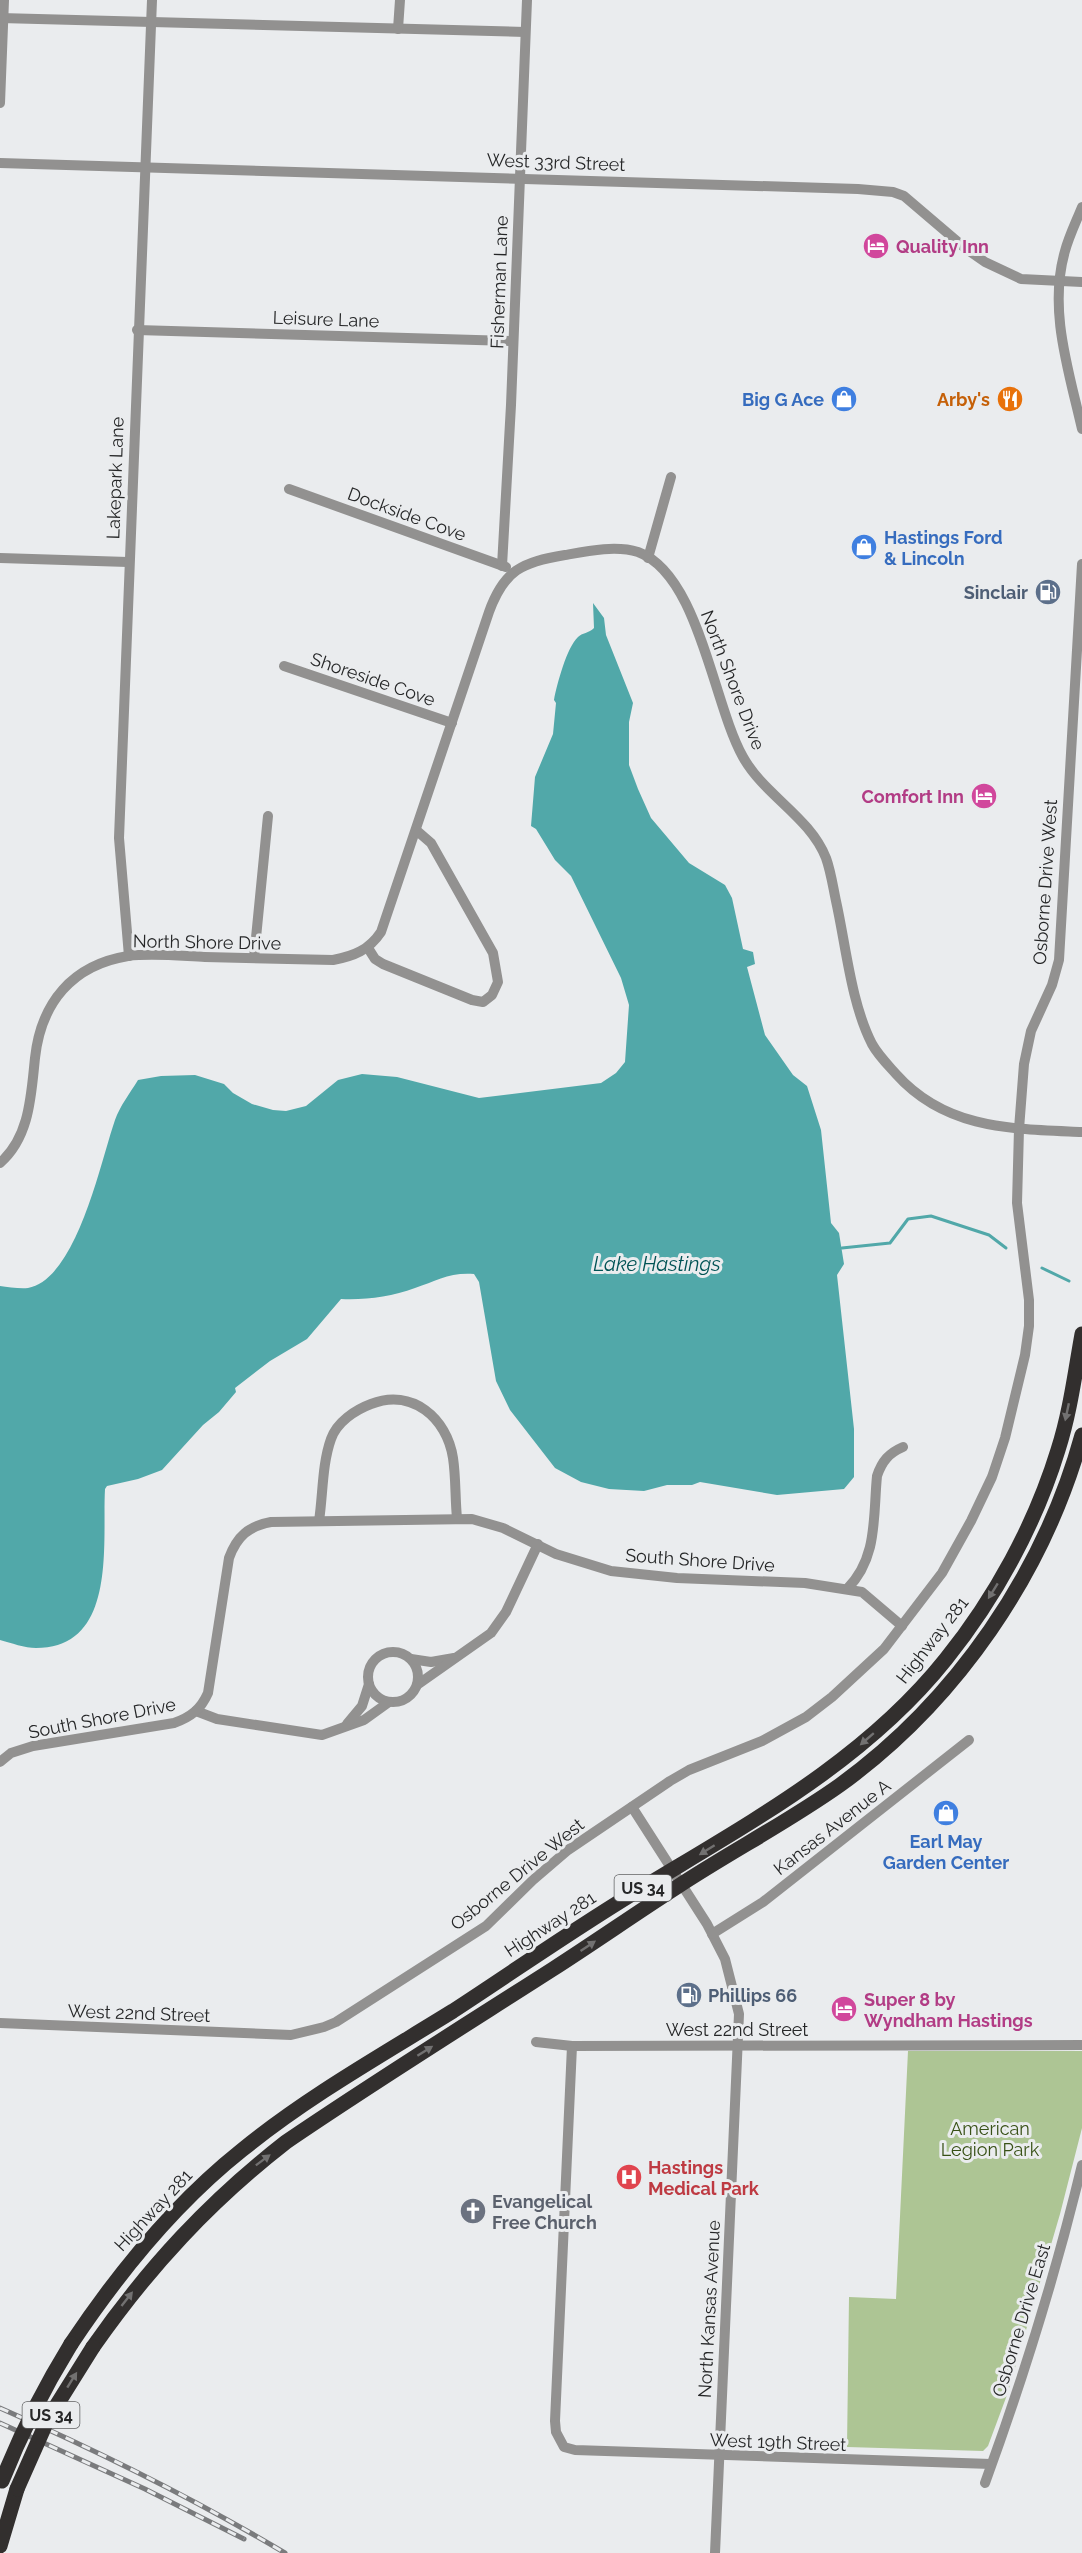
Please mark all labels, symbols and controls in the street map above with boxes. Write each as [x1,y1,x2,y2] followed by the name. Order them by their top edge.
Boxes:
[486,149,626,175] street label: West 33rd Street
[486,215,512,349] street label: Fisherman Lane
[861,231,891,261] hotel icon: Quality Inn
[896,236,989,257] place label: Quality Inn
[272,307,380,331] street label: Leisure Lane
[829,384,859,414] shop icon: Big G Ace
[995,384,1025,414] restaurant icon: Arby's
[742,389,824,410] place label: Big G Ace
[937,389,990,410] place label: Arby's
[102,416,128,540] street label: Lakepark Lane
[345,483,470,545] street label: Dockside Cove
[884,527,1003,569] place label: Hastings Ford & Lincoln
[849,532,879,562] shop icon: Hastings Ford & Lincoln
[1033,577,1063,607] fuel station icon: Sinclair
[964,582,1028,603] place label: Sinclair
[697,607,770,753] street label: North Shore Drive
[308,648,438,710] street label: Shoreside Cove
[969,781,999,811] hotel icon: Comfort Inn
[862,786,964,807] place label: Comfort Inn
[1029,799,1061,965] street label: Osborne Drive West
[133,930,282,954] street label: North Shore Drive
[593,1252,721,1276] water label: Lake Hastings
[1062,1403,1071,1422] one-way arrow
[625,1544,776,1576] street label: South Shore Drive
[988,1583,999,1599] one-way arrow
[892,1592,973,1688] street label: Highway 281
[27,1693,178,1743] street label: South Shore Drive
[860,1732,875,1746] one-way arrow
[769,1775,895,1879] street label: Kansas Avenue A
[931,1798,961,1828] shop icon: Earl May Garden Center
[446,1814,588,1934] street label: Osborne Drive West
[883,1831,1009,1873] place label: Earl May Garden Center
[699,1845,715,1856] one-way arrow
[614,1875,672,1901] road number: US 34
[501,1887,600,1961] street label: Highway 281
[580,1940,597,1951] one-way arrow
[674,1980,704,2010] fuel station icon: Phillips 66
[708,1985,797,2006] place label: Phillips 66
[864,1989,1033,2031] place label: Super 8 by Wyndham Hastings
[829,1994,859,2024] hotel icon: Super 8 by Wyndham Hastings
[67,2000,211,2026] street label: West 22nd Street
[666,2019,808,2040] street label: West 22nd Street
[417,2046,433,2057] one-way arrow
[941,2118,1040,2160] park label: American Legion Park
[255,2154,271,2167] one-way arrow
[648,2157,760,2199] place label: Hastings Medical Park
[614,2162,644,2192] hospital icon: Hastings Medical Park
[110,2165,196,2255] street label: Highway 281
[492,2191,597,2233] place label: Evangelical Free Church
[458,2196,488,2226] church icon: Evangelical Free Church
[694,2219,724,2399] street label: North Kansas Avenue
[988,2241,1054,2399] street label: Osborne Drive East
[121,2292,133,2308] one-way arrow
[66,2372,77,2388] one-way arrow
[22,2402,80,2428] road number: US 34
[709,2429,847,2455] street label: West 19th Street

